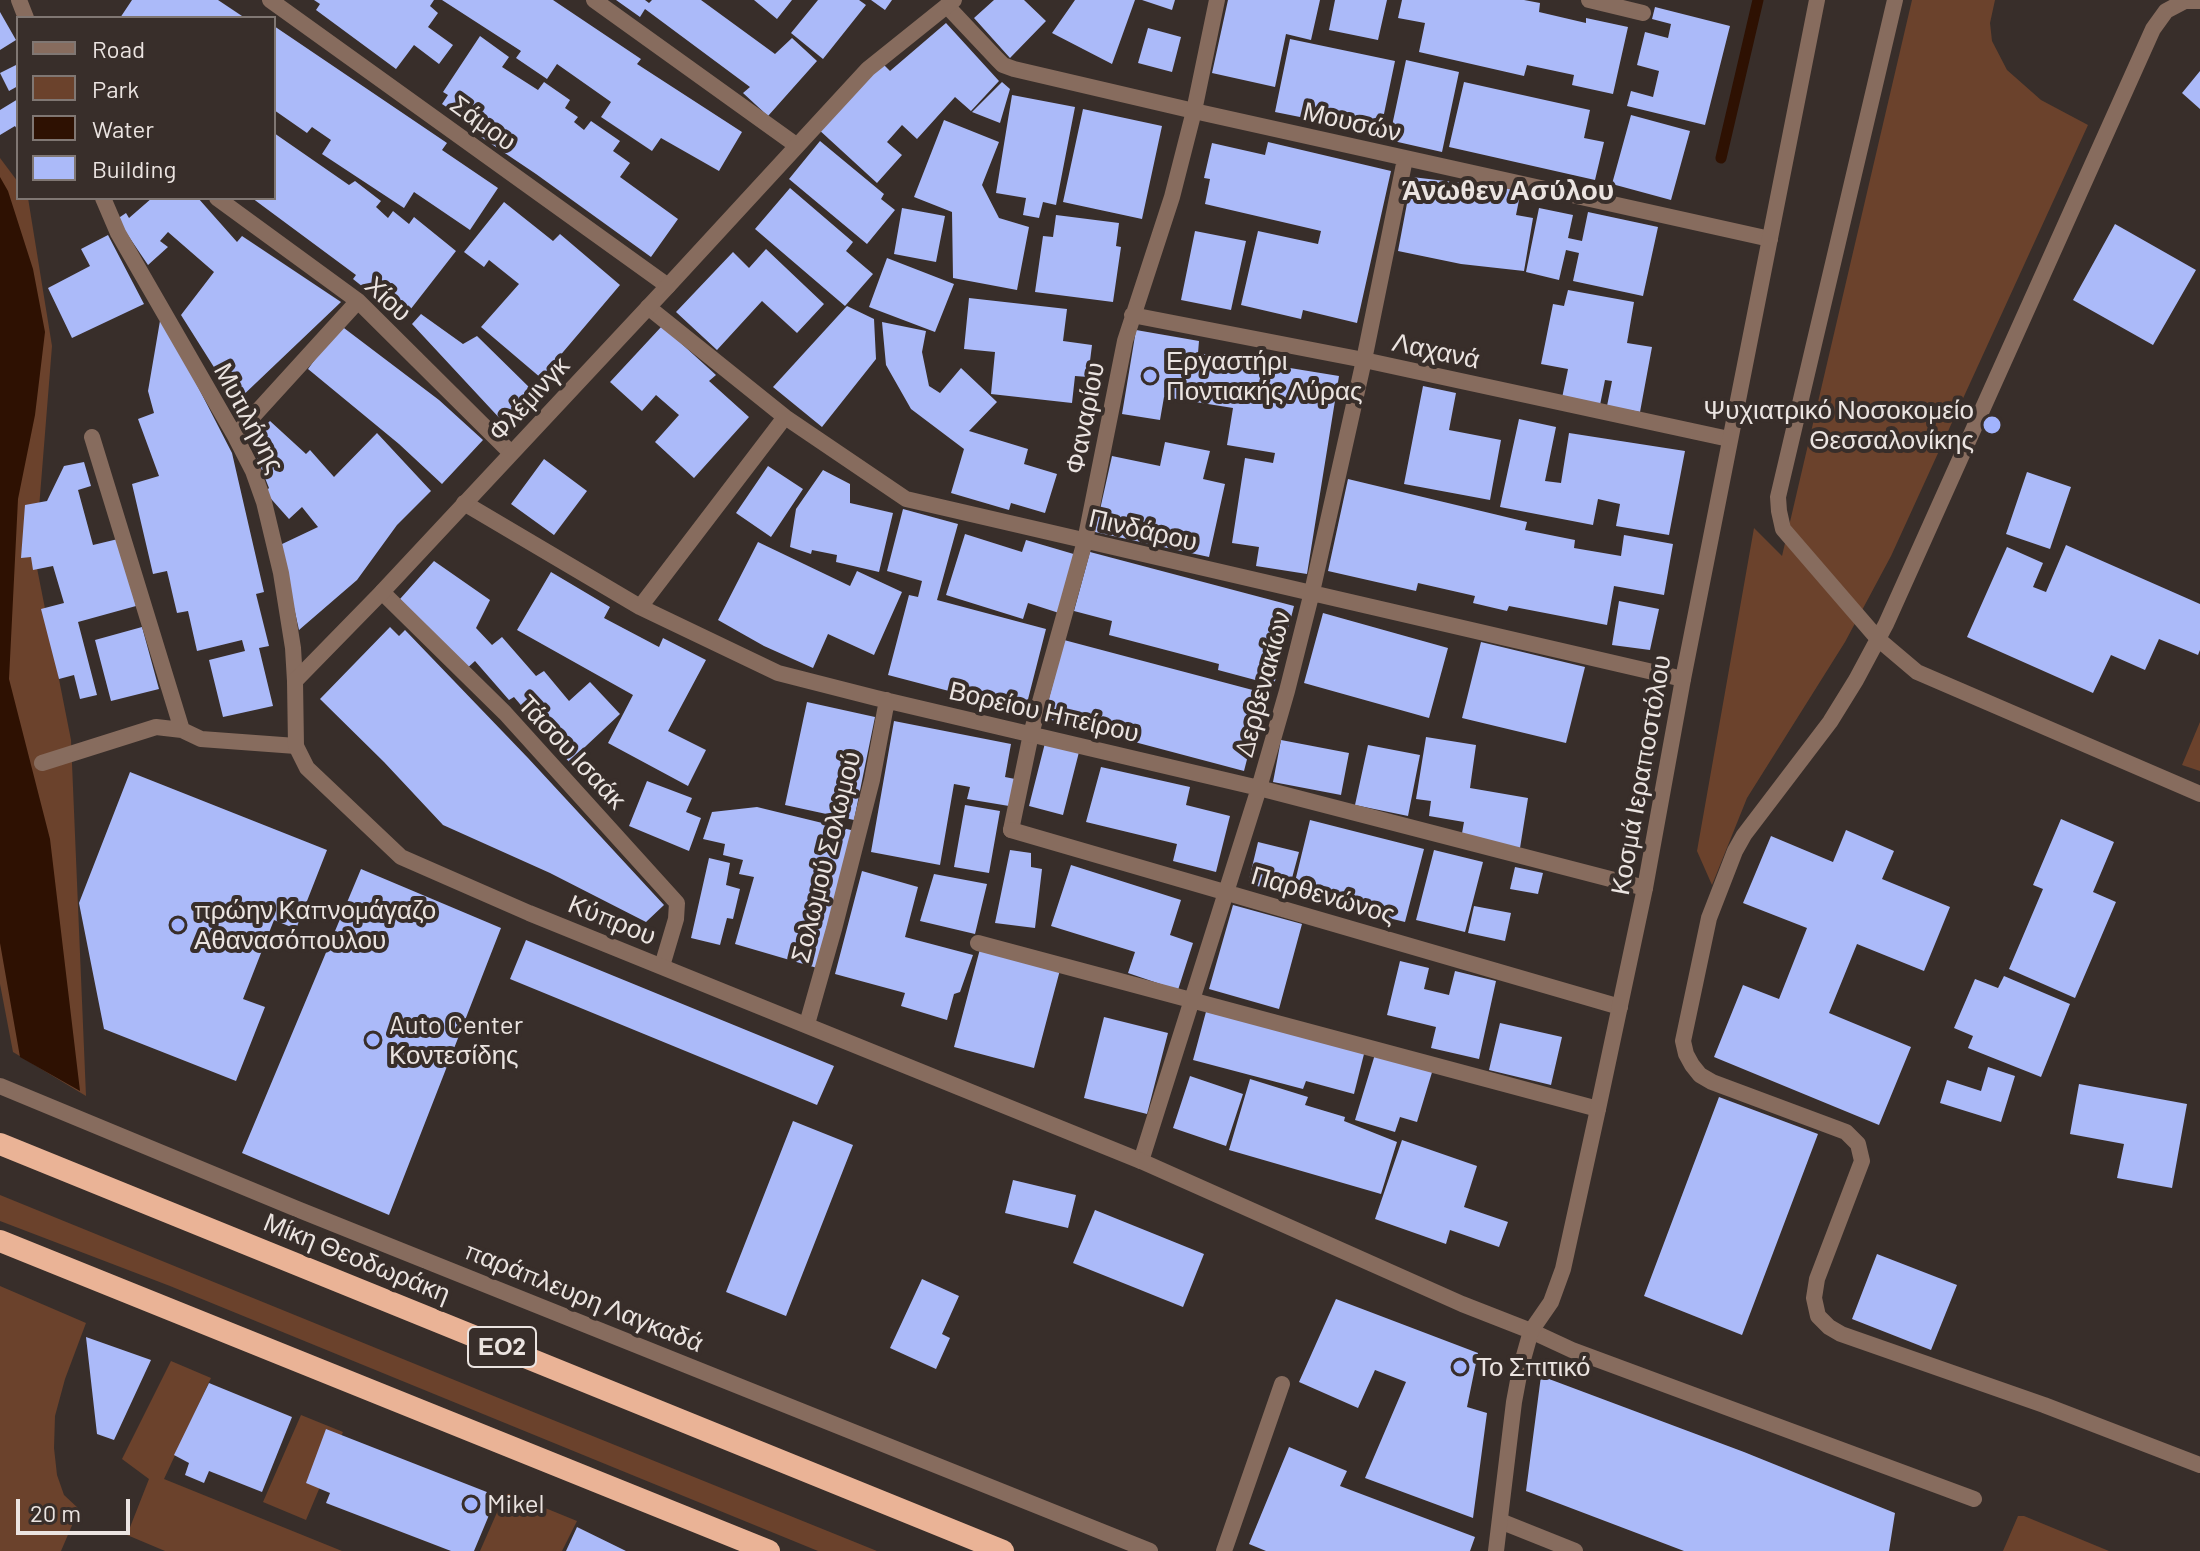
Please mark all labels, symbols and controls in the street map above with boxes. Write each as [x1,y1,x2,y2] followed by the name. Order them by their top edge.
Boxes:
[16,16,276,200] legend
[92,34,145,63] text: Road
[92,74,139,103] text: Park
[444,89,522,157] street label: Σάμου
[1300,96,1404,148] street label: Μουσών
[92,114,154,143] text: Water
[92,154,176,183] text: Building
[1402,174,1614,208] district label: Άνωθεν Ασύλου
[358,270,418,328] street label: Χίου
[1390,327,1482,375] street label: Λαχανά
[1166,345,1362,406] place label: Εργαστήρι Ποντιακής Λύρας
[482,350,576,448] street label: Φλέμινγκ
[207,358,291,478] street label: Μυτιλήνης
[1059,360,1111,476] street label: Φαναρίου
[1141,367,1159,385] marker: Εργαστήρι Ποντιακής Λύρας
[1704,394,1974,456] place label: Ψυχιατρικό Νοσοκομείο Θεσσαλονίκης
[1981,414,2003,436] marker: Ψυχιατρικό Νοσοκομείο Θεσσαλονίκης
[1086,502,1200,558] street label: Πινδάρου
[1229,608,1297,760] street label: Δερβενακίων
[1605,652,1677,898] street label: Κοσμά Ιεραποστόλου
[946,675,1142,749] street label: Βορείου Ηπείρου
[511,689,633,815] street label: Τάσου Ισαάκ
[785,748,867,966] street label: Σολωμού Σολωμού
[1248,860,1398,930] street label: Παρθενώνος
[564,888,660,952] street label: Κύπρου
[194,894,436,956] place label: πρώην Καπνομάγαζο Αθανασόπουλου
[169,916,187,934] marker: πρώην Καπνομάγαζο Αθανασόπουλου
[389,1009,523,1070] place label: Auto Center Κοντεσίδης
[364,1031,382,1049] marker: Auto Center Κοντεσίδης
[259,1206,455,1310] street label: Μίκη Θεοδωράκη
[460,1235,708,1359] street label: παράπλευρη Λαγκαδά
[468,1327,536,1367] road number: ΕΟ2
[1476,1351,1591,1383] place label: Το Σπιτικό
[1451,1358,1469,1376] marker: Το Σπιτικό
[20,1483,134,1533] scale bar
[487,1488,545,1520] place label: Mikel
[462,1495,480,1513] marker: Mikel
[30,1498,81,1527] text: 20 m

